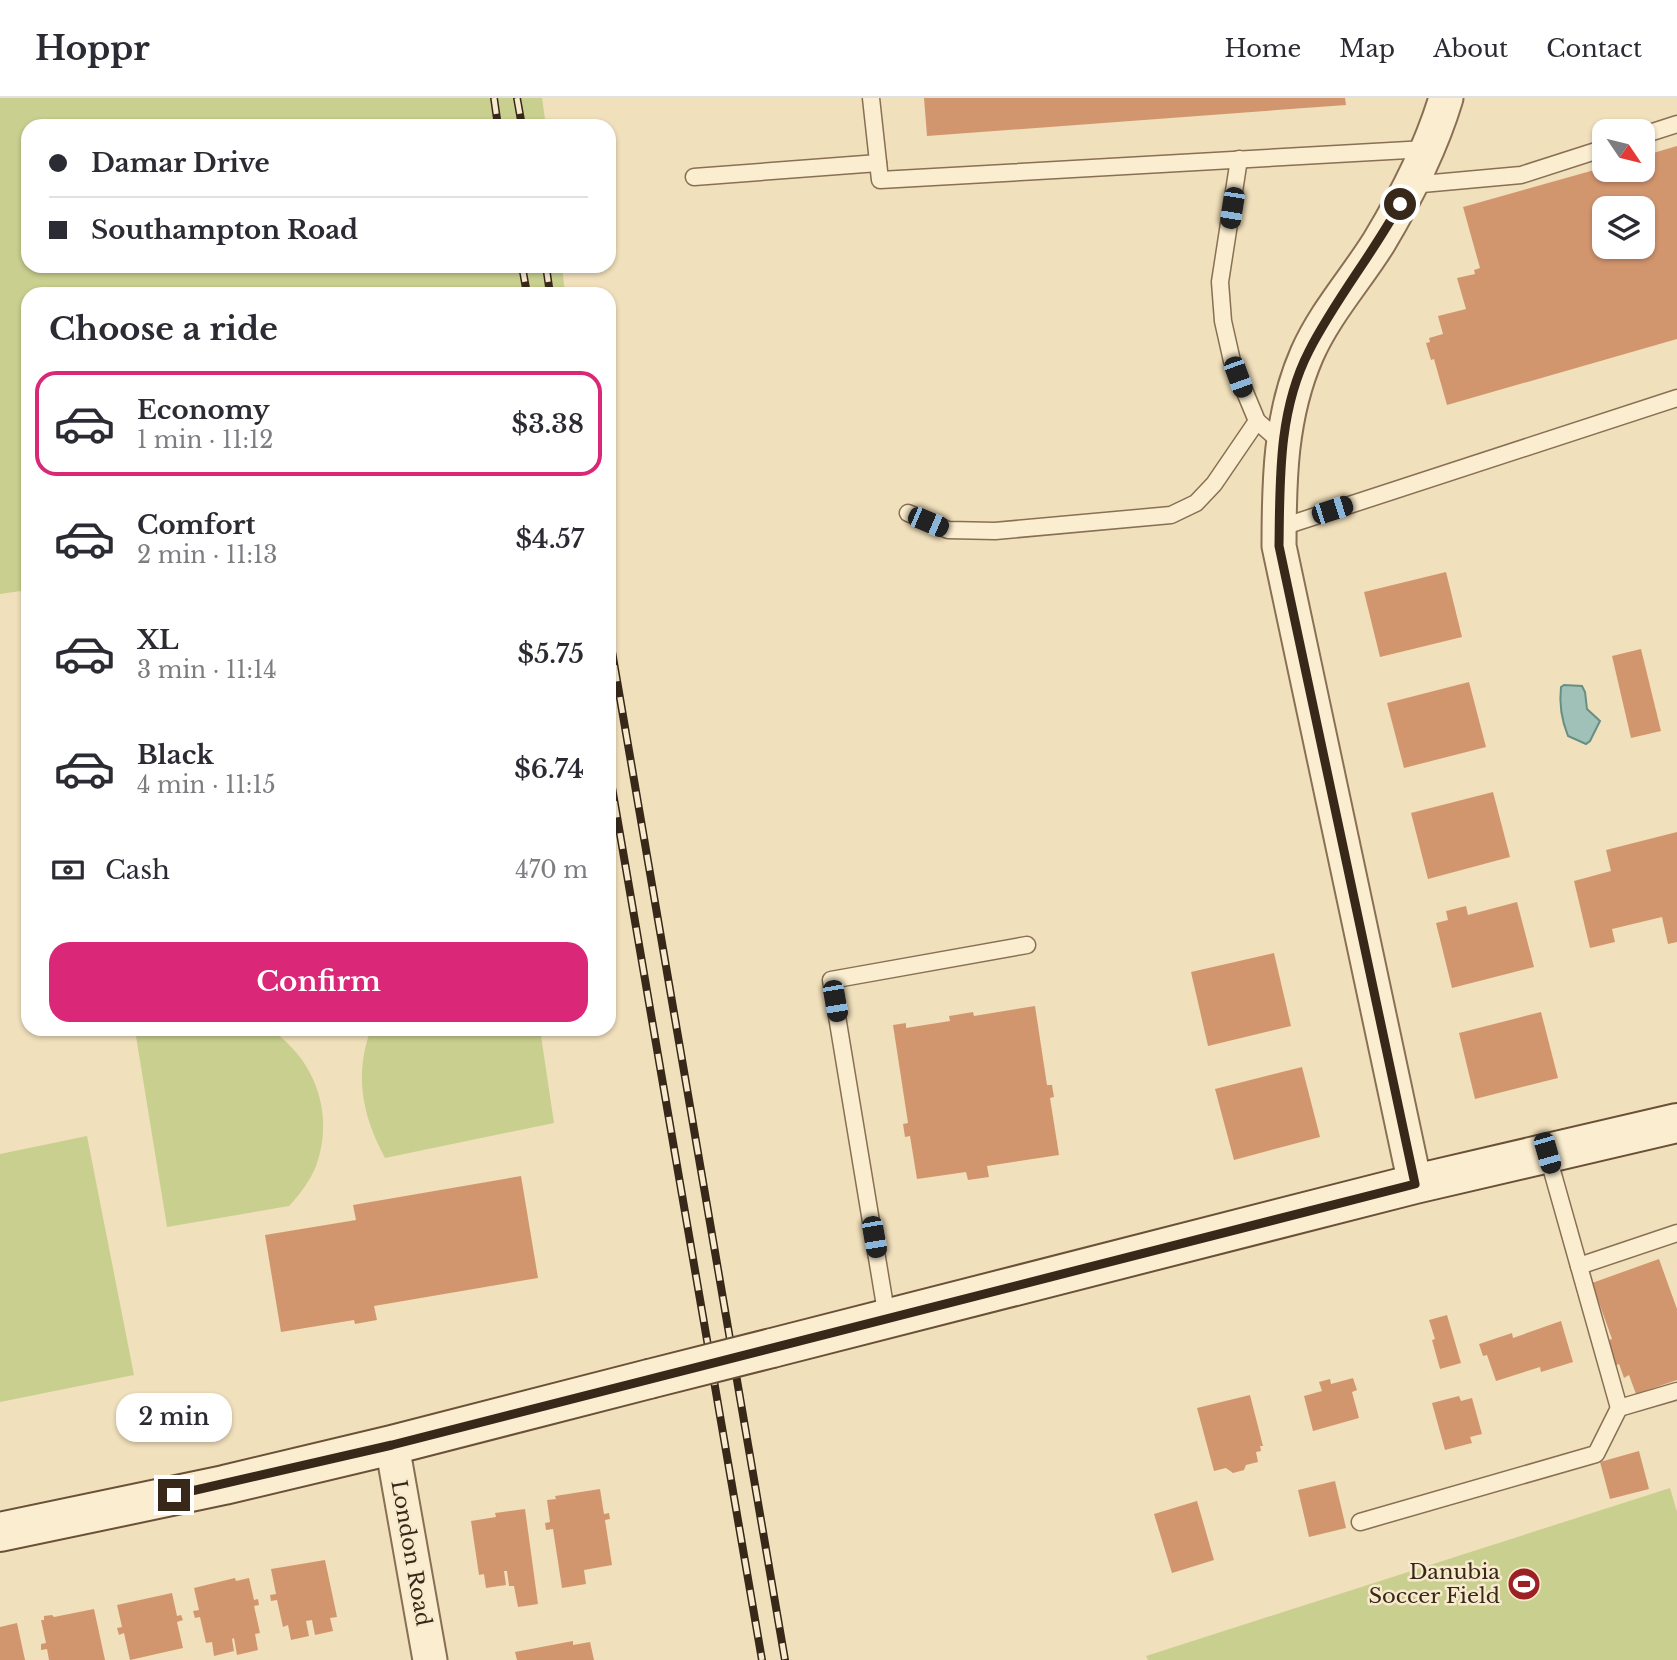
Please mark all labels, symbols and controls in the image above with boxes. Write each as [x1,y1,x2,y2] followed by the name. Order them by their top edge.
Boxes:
[35,28,150,69] text: Hoppr
[1225,34,1301,63] text: Home
[1339,34,1395,63] text: Map
[1433,34,1508,63] text: About
[1546,34,1642,63] text: Contact
[1592,119,1656,182] north arrow
[1592,119,1655,259] map controls
[91,147,270,179] text: Damar Drive
[1219,186,1246,230] car
[1384,188,1416,220] route start
[1592,196,1655,259] button: layers
[91,214,358,246] text: Southampton Road
[49,309,278,349] text: Choose a ride
[1221,354,1256,400] car
[53,392,116,455] icon: car
[137,394,270,426] text: Economy
[512,408,584,440] text: $3.38
[137,426,273,454] text: 1 min · 11:12
[1309,494,1356,526] car
[905,504,952,540] car
[53,507,116,570] icon: car
[137,509,255,541] text: Comfort
[515,523,584,555] text: $4.57
[137,541,277,569] text: 2 min · 11:13
[53,622,116,685] icon: car
[137,624,179,656] text: XL
[518,638,584,670] text: $5.75
[137,656,277,684] text: 3 min · 11:14
[53,737,116,800] icon: car
[137,739,214,771] text: Black
[514,753,584,785] text: $6.74
[137,771,276,799] text: 4 min · 11:15
[49,851,87,889] icon: cash
[105,854,170,886] text: Cash
[515,856,588,884] text: 470 m
[49,942,588,1022] button: Confirm
[822,978,849,1024] car
[1532,1130,1563,1176] car
[861,1214,888,1260] car
[116,1394,232,1442] callout: 2 min
[139,1403,209,1431] text: 2 min
[385,1478,437,1628] street label: London Road
[158,1479,190,1511] route end
[1368,1559,1500,1609] place label: Danubia Soccer Field
[1505,1565,1543,1603] sports icon: Danubia Soccer Field

